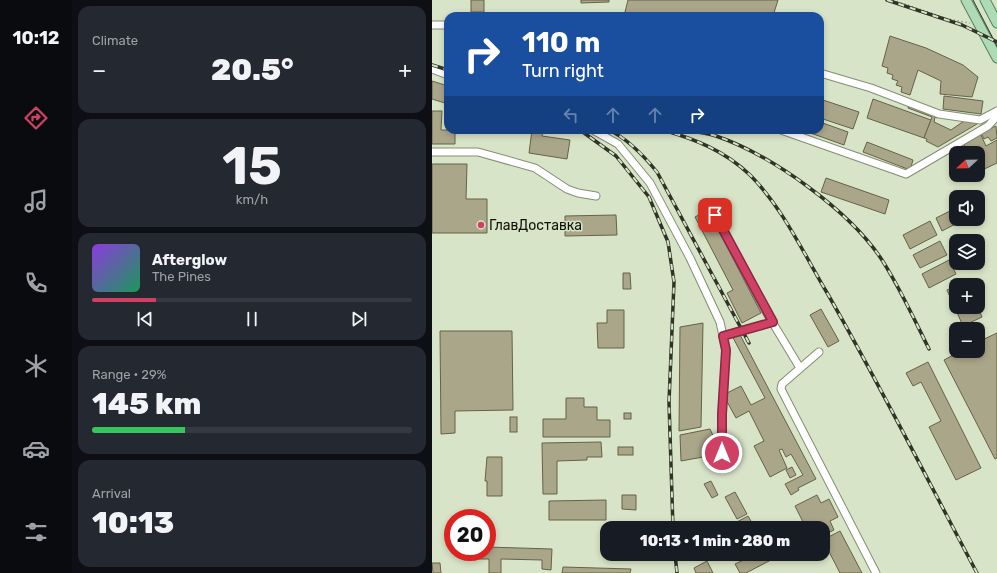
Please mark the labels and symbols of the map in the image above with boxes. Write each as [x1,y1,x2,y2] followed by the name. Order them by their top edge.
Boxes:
[949,146,985,182] north arrow
[698,198,732,232] pin
[489,217,582,234] place label: ГлавДоставка
[476,220,486,230] marker: ГлавДоставка
[701,432,743,474] position arrow
[444,509,496,561] speed limit sign: 20

